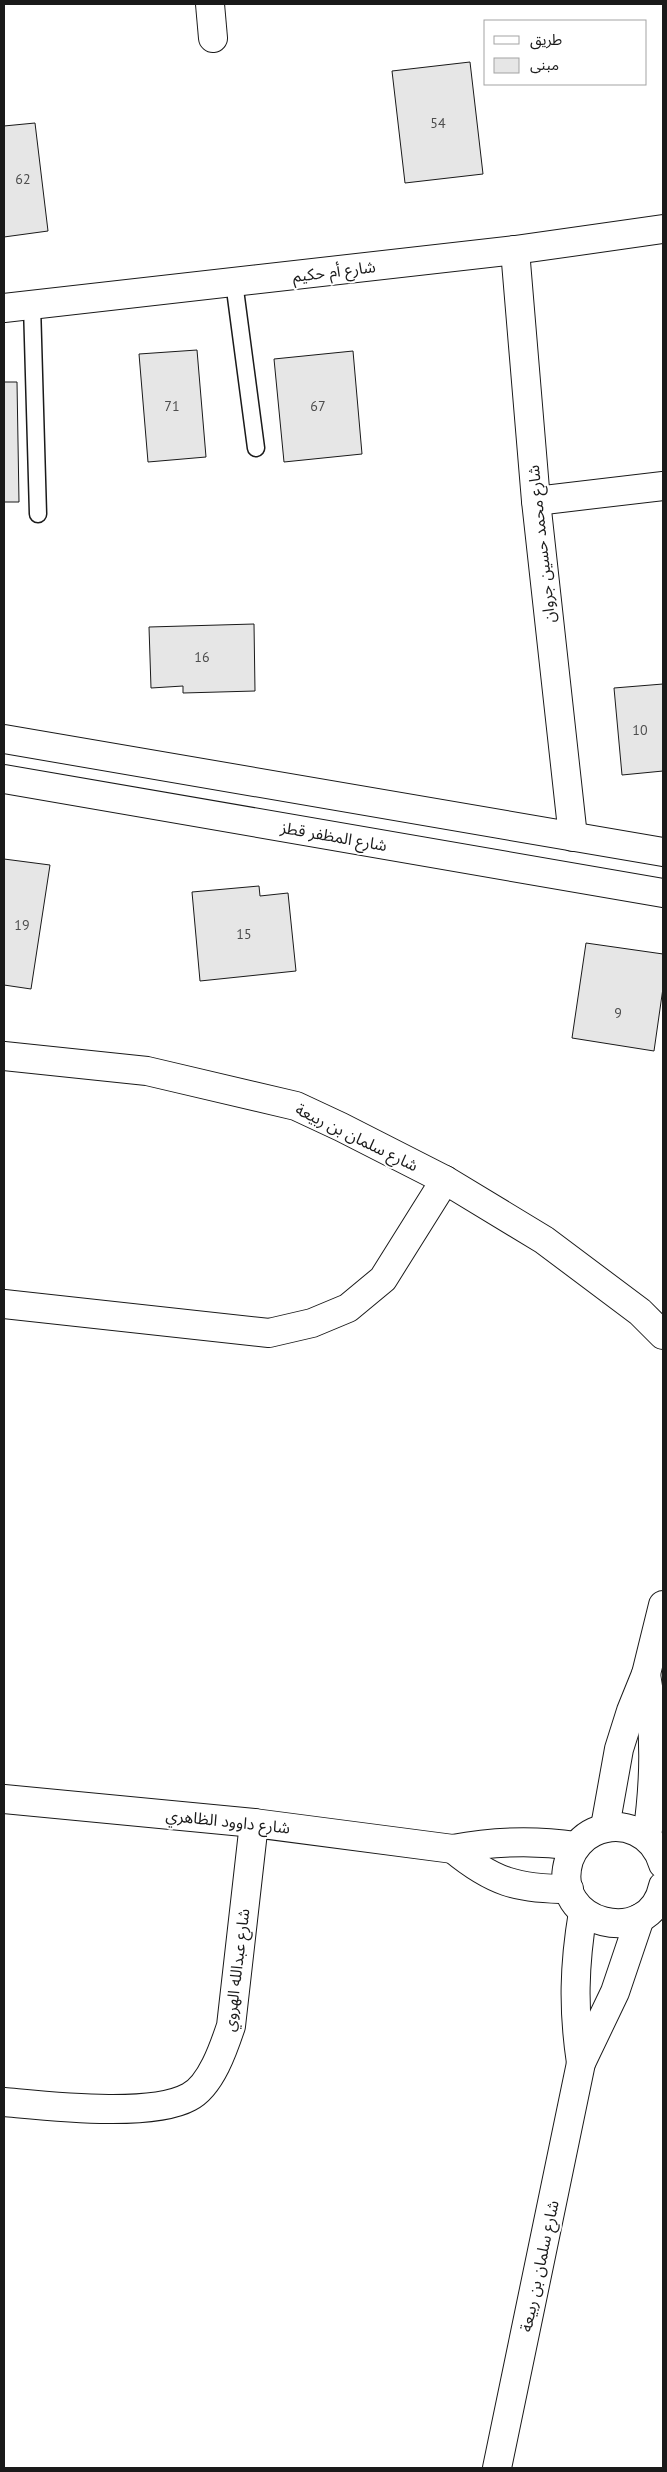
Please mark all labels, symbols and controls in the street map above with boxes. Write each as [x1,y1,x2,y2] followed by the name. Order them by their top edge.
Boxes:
[484,20,647,85] legend
[530,30,562,50] text: طريق
[530,55,559,74] text: مبنى
[430,114,446,132] house number: 54
[15,170,31,188] house number: 62
[291,256,377,289] street label: شارع أم حكيم
[164,397,180,415] house number: 71
[310,397,326,415] house number: 67
[523,464,562,624] street label: شارع محمد حسين جروان
[194,648,210,666] house number: 16
[632,721,648,739] house number: 10
[278,817,389,858] street label: شارع المظفر قطز
[14,916,30,934] house number: 19
[236,925,252,943] house number: 15
[614,1004,622,1022] house number: 9
[291,1099,422,1178] street label: شارع سلمان بن ربيعة
[165,1805,291,1840] street label: شارع داوود الظاهري
[219,1907,256,2033] street label: شارع عبدالله الهروي
[515,2198,566,2334] street label: شارع سلمان بن ربيعة

